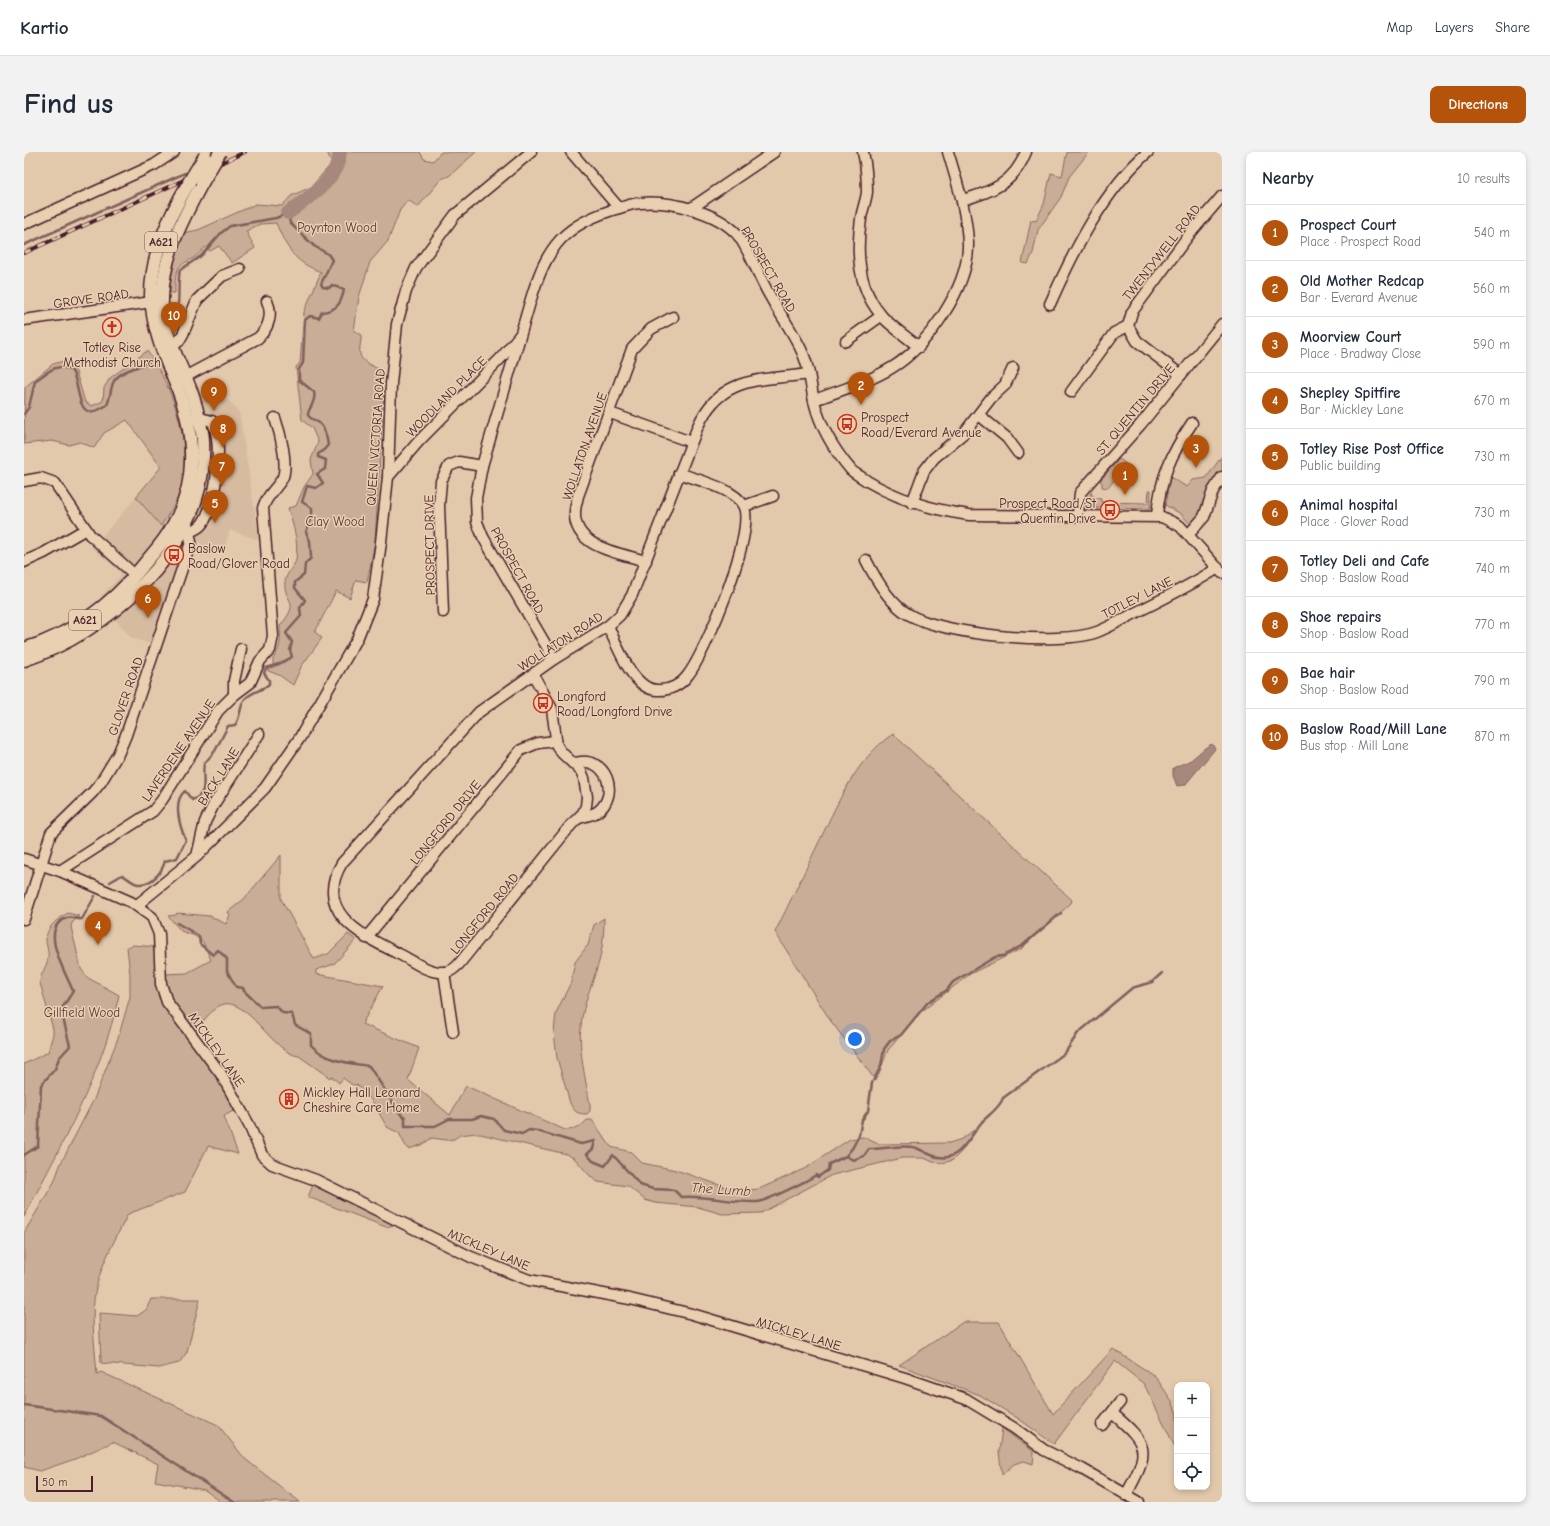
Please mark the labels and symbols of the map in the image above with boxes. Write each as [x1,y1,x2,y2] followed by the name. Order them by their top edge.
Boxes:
[1119,201,1203,303] street label: TWENTYWELL ROAD
[297,220,377,235] park label: Poynton Wood
[738,224,799,315] street label: PROSPECT ROAD
[145,232,177,252] road number: A621
[52,286,130,311] street label: GROVE ROAD
[161,302,187,335] pin: 10
[101,316,123,338] church icon: Totley Rise Methodist Church
[63,340,161,370] place label: Totley Rise Methodist Church
[403,353,490,440] street label: WOODLAND PLACE
[1093,361,1178,458] street label: ST. QUENTIN DRIVE
[363,368,388,506] street label: QUEEN VICTORIA ROAD
[848,372,874,405] pin: 2
[201,378,227,411] pin: 9
[559,390,610,502] street label: WOLLATON AVENUE
[861,410,982,440] place label: Prospect Road/Everard Avenue
[836,413,858,435] bus stop icon: Prospect Road/Everard Avenue
[210,415,236,448] pin: 8
[1183,435,1209,468] pin: 3
[209,453,235,486] pin: 7
[1112,462,1138,495] pin: 1
[202,490,228,523] pin: 5
[421,494,438,595] street label: PROSPECT DRIVE
[999,496,1097,526] place label: Prospect Road/St Quentin Drive
[1099,499,1121,521] bus stop icon: Prospect Road/St Quentin Drive
[305,514,365,529] park label: Clay Wood
[488,524,548,616] street label: PROSPECT ROAD
[188,541,290,571] place label: Baslow Road/Glover Road
[163,544,185,566] bus stop icon: Baslow Road/Glover Road
[1099,573,1175,622] street label: TOTLEY LANE
[135,585,161,618] pin: 6
[515,608,605,674] street label: WOLLATON ROAD
[69,610,101,630] road number: A621
[105,655,146,737] street label: GLOVER ROAD
[557,689,673,719] place label: Longford Road/Longford Drive
[532,692,554,714] bus stop icon: Longford Road/Longford Drive
[139,696,218,804] street label: LAVERDENE AVENUE
[195,744,242,808] street label: BACK LANE
[407,777,484,867] street label: LONGFORD DRIVE
[447,870,522,957] street label: LONGFORD ROAD
[85,912,111,945] pin: 4
[44,1005,120,1020] park label: Gillfield Wood
[185,1009,248,1090] street label: MICKLEY LANE
[845,1029,865,1049] your location
[303,1085,420,1115] place label: Mickley Hall Leonard Cheshire Care Home
[278,1088,300,1110] building icon: Mickley Hall Leonard Cheshire Care Home
[691,1179,752,1200] water label: The Lumb
[445,1225,532,1274] street label: MICKLEY LANE
[755,1313,843,1354] street label: MICKLEY LANE
[36,1474,93,1493] scale bar

